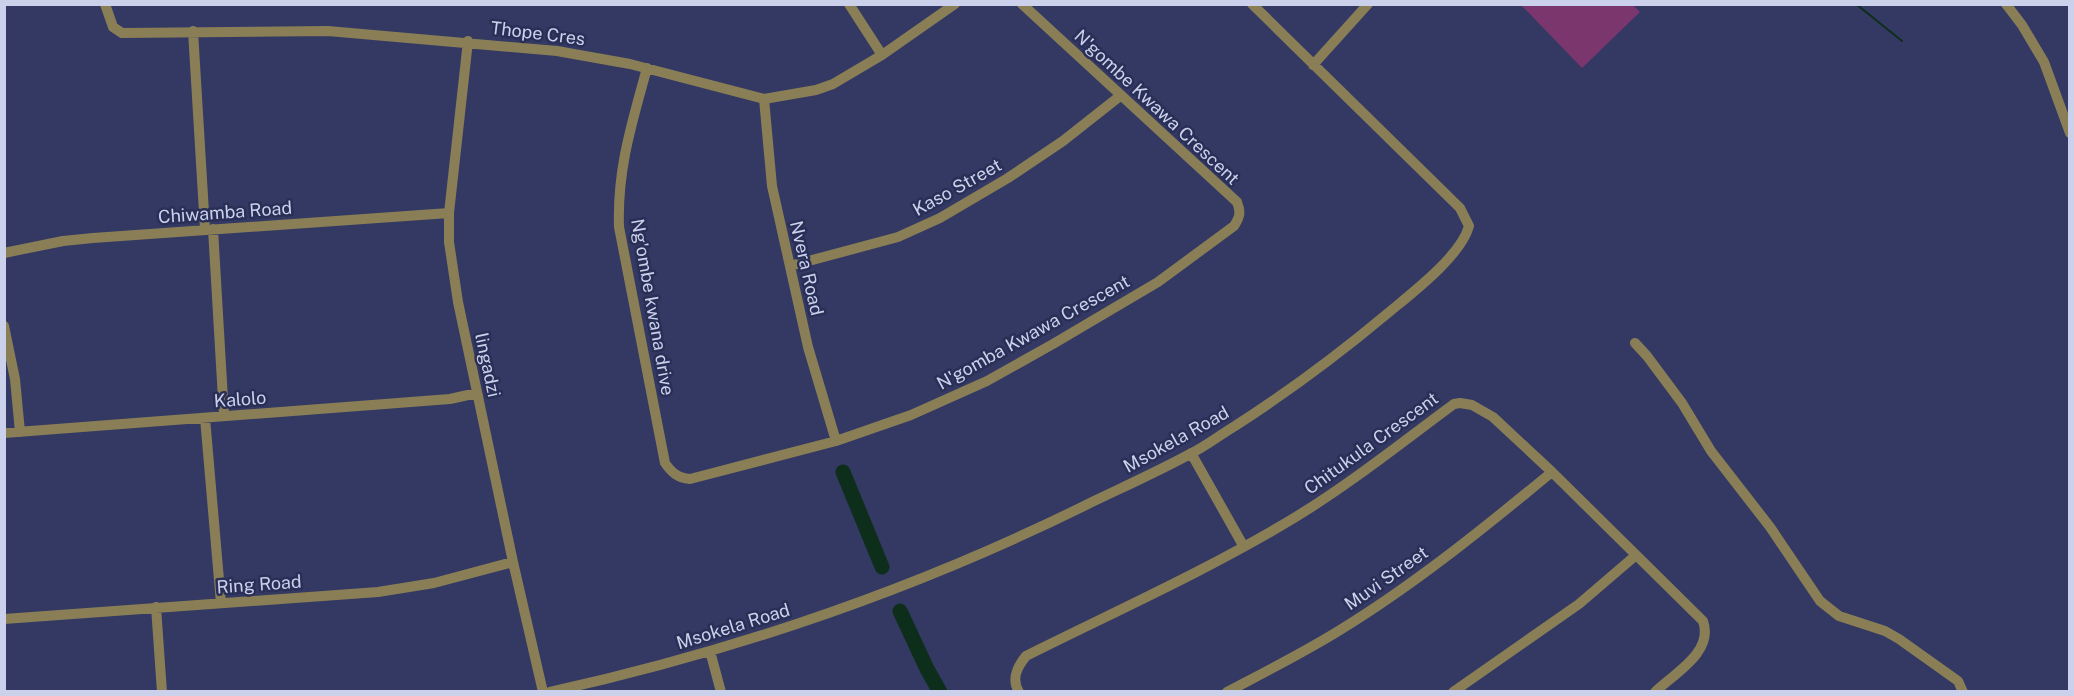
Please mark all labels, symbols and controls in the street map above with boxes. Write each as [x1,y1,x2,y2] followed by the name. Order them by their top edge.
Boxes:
[490,17,586,49] street label: Thope Cres
[1070,25,1244,189] street label: N'gombe Kwawa Crescent
[909,154,1005,220] street label: Kaso Street
[157,197,293,227] street label: Chiwamba Road
[627,217,679,397] street label: Ng'ombe kwana drive
[786,219,828,317] street label: Nvera Road
[933,270,1133,394] street label: N'gomba Kwawa Crescent
[471,331,505,399] street label: lingadzi
[213,387,267,411] street label: Kalolo
[1300,387,1442,499] street label: Chitukula Crescent
[1120,401,1232,477] street label: Msokela Road
[1340,542,1432,614] street label: Muvi Street
[216,571,302,597] street label: Ring Road
[674,599,792,653] street label: Msokela Road

